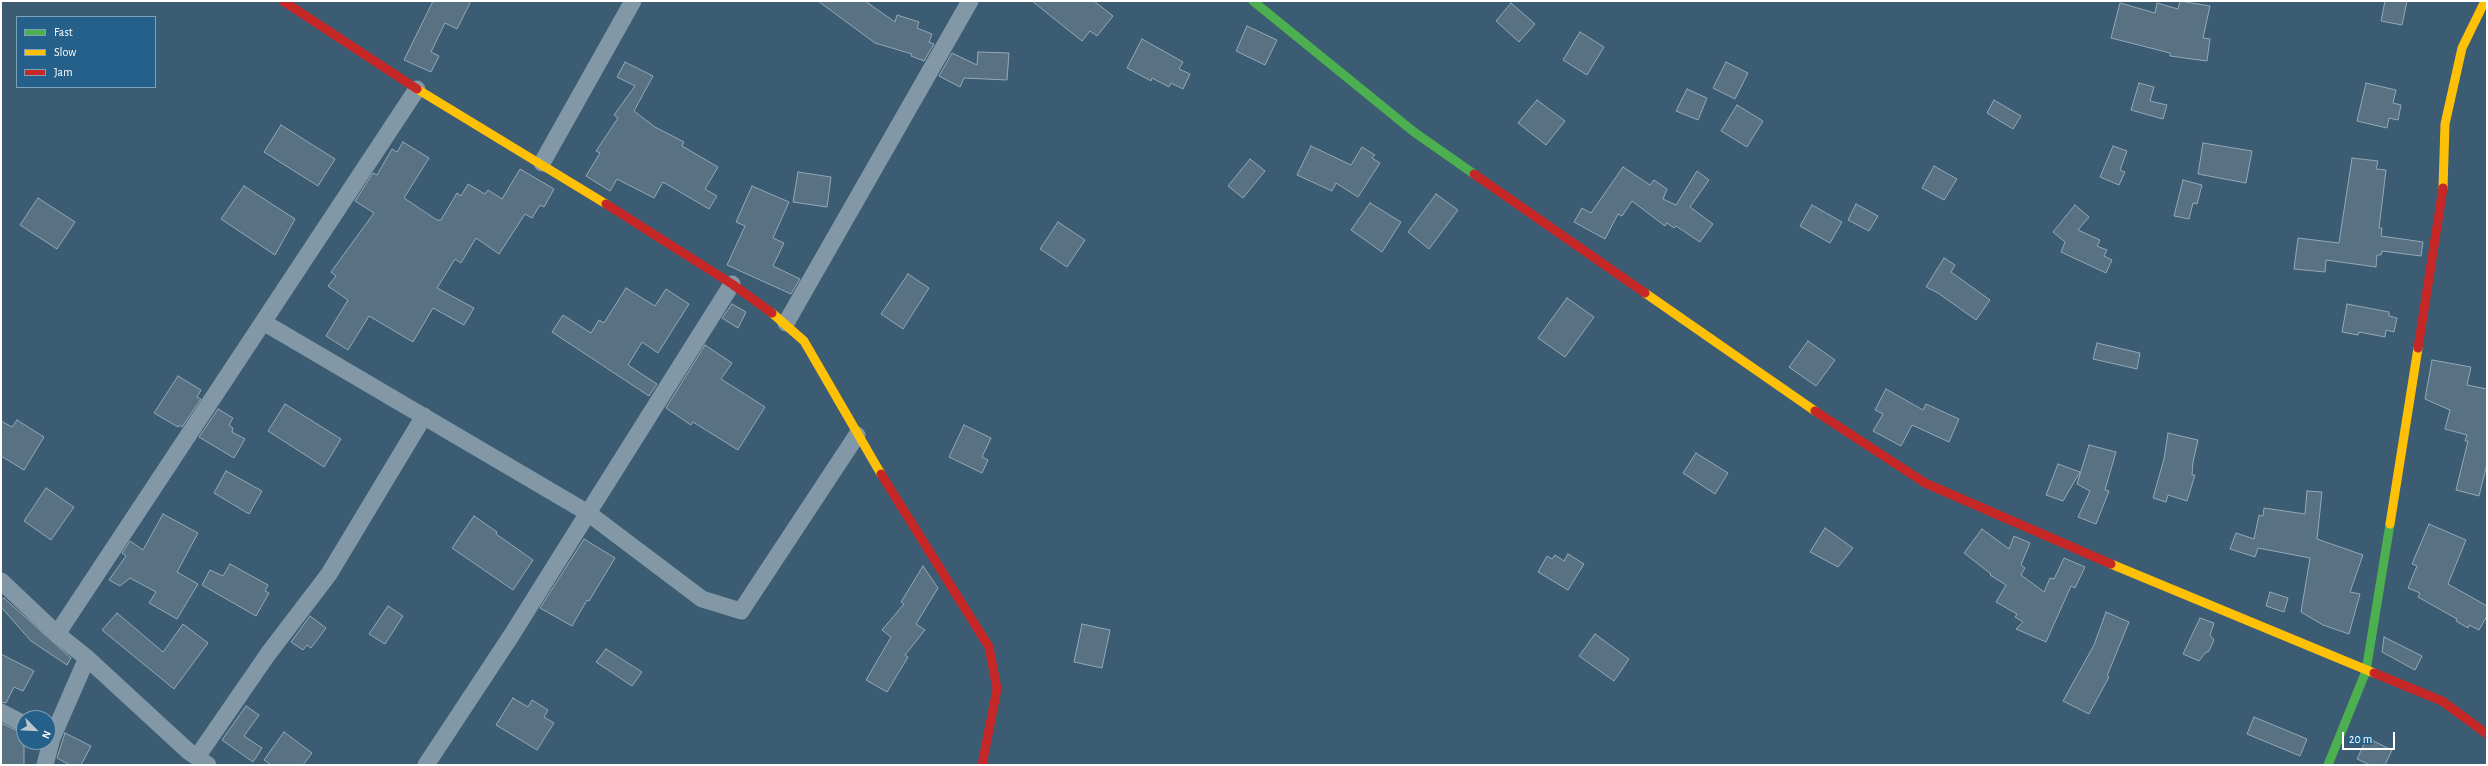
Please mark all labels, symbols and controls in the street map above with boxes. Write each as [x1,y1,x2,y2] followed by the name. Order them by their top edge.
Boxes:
[16,16,156,88] legend
[54,26,73,38] text: Fast
[54,46,76,58] text: Slow
[54,66,73,78] text: Jam
[16,710,56,750] north arrow
[2344,724,2397,750] scale bar
[40,729,53,740] text: N
[2349,733,2372,745] text: 20 m

